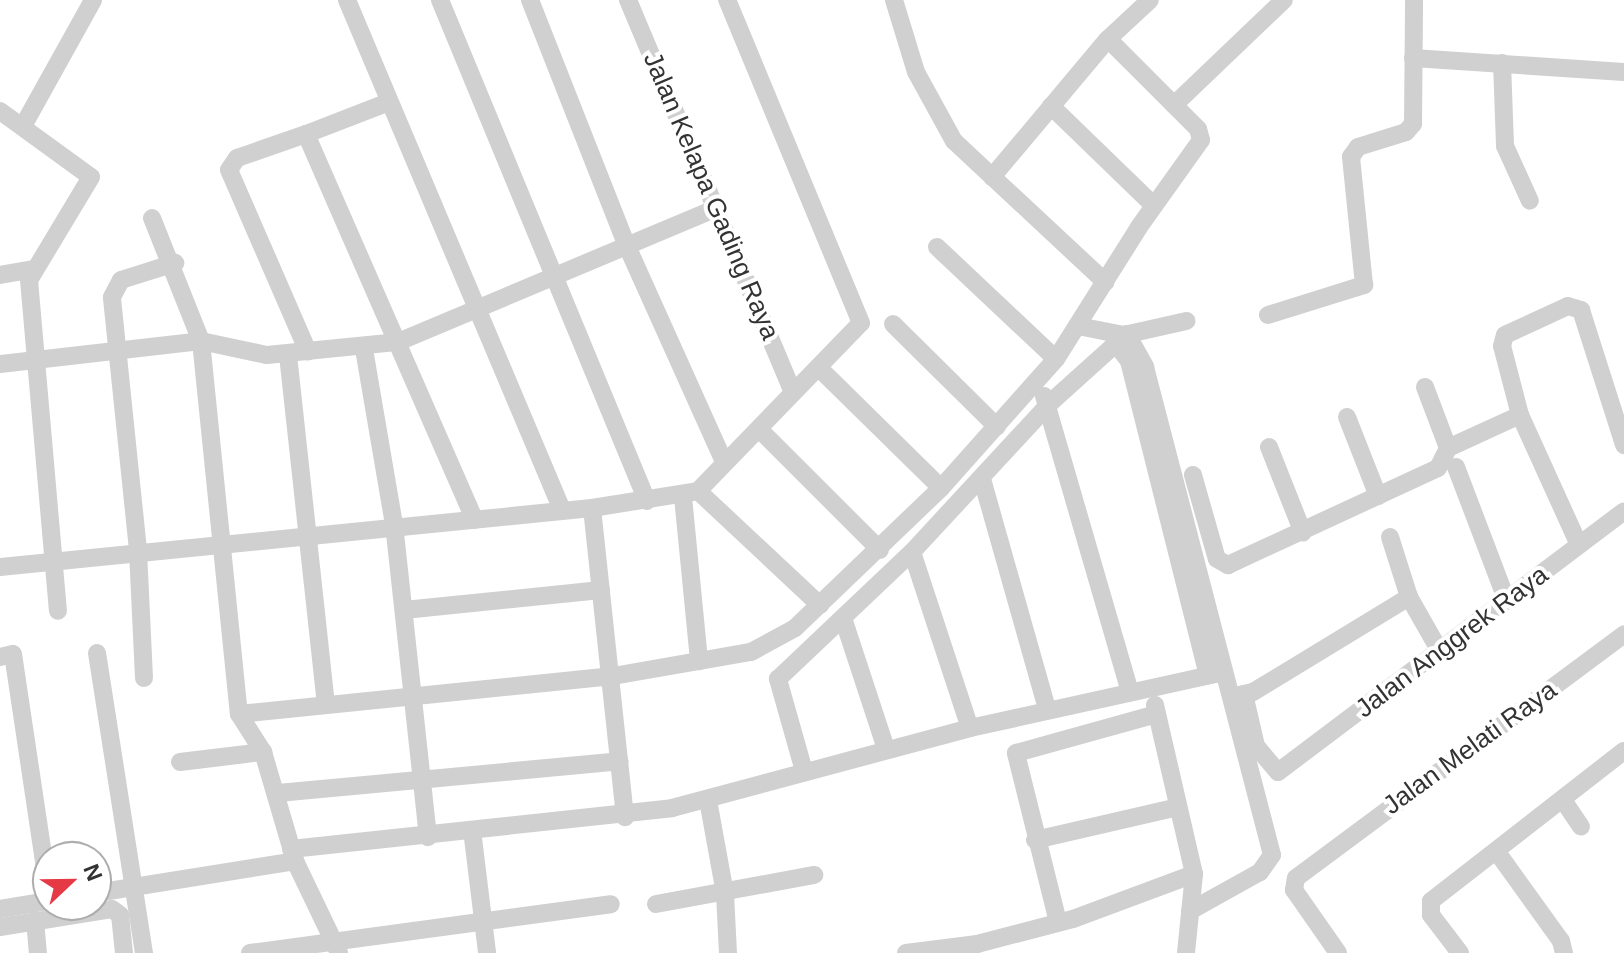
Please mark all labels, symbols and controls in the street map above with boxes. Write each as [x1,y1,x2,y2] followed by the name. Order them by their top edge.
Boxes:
[636,48,786,344] street label: Jalan Kelapa Gading Raya
[1349,559,1555,725] street label: Jalan Anggrek Raya
[1377,675,1563,821] street label: Jalan Melati Raya
[32,841,112,921] north arrow
[78,861,107,885] text: N

